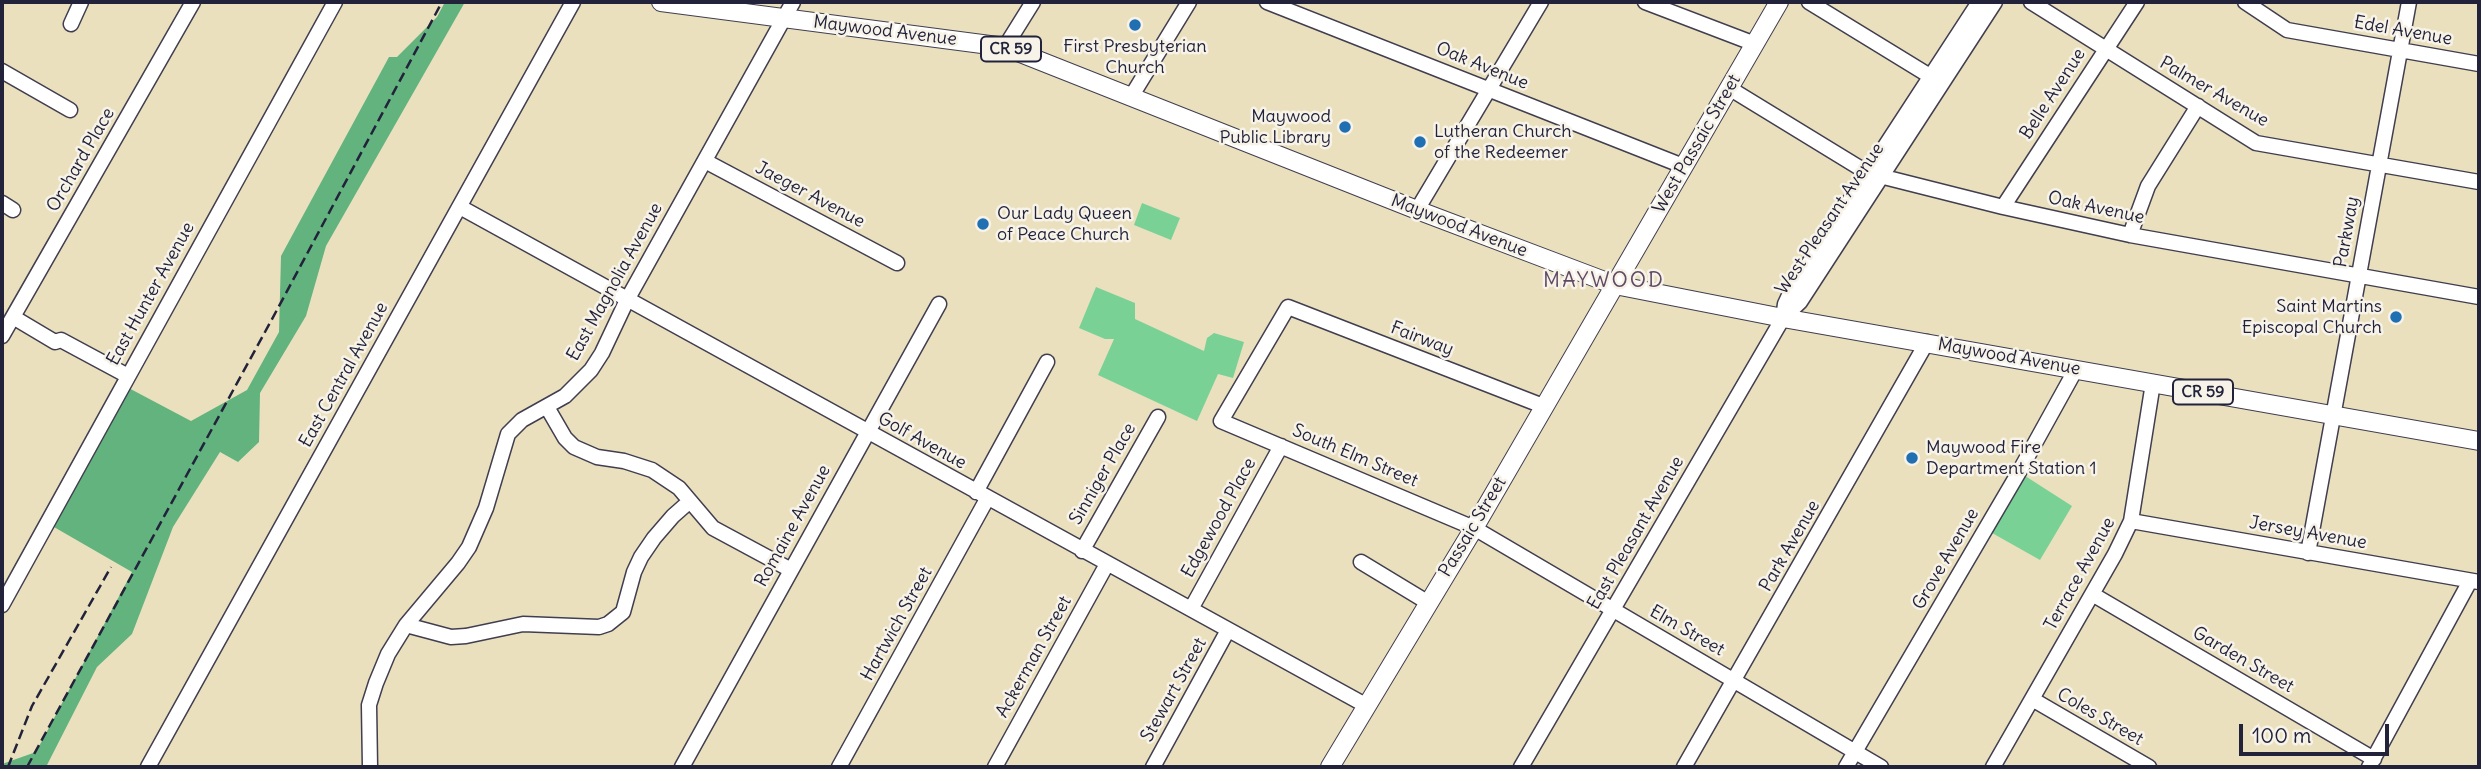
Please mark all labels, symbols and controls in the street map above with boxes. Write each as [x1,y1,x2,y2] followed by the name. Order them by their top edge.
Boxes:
[812,11,958,51] street label: Maywood Avenue
[2352,12,2454,50] street label: Edel Avenue
[1127,17,1143,33] marker: First Presbyterian Church
[981,36,1041,61] road number: CR 59
[1063,36,1207,78] place label: First Presbyterian Church
[1433,38,1531,94] street label: Oak Avenue
[2016,45,2090,143] street label: Belle Avenue
[2156,52,2272,132] street label: Palmer Avenue
[1648,71,1746,217] street label: West Passaic Street
[43,104,119,216] street label: Orchard Place
[1219,106,1331,148] place label: Maywood Public Library
[1337,119,1353,135] marker: Maywood Public Library
[1434,121,1572,164] place label: Lutheran Church of the Redeemer
[1412,134,1428,150] marker: Lutheran Church of the Redeemer
[1771,139,1889,299] street label: West Pleasant Avenue
[752,157,868,233] street label: Jaeger Avenue
[2046,187,2146,229] street label: Oak Avenue
[1388,190,1530,262] street label: Maywood Avenue
[2330,195,2364,269] street label: Parkway
[563,199,667,365] street label: East Magnolia Avenue
[997,203,1132,246] place label: Our Lady Queen of Peace Church
[975,216,991,232] marker: Our Lady Queen of Peace Church
[103,219,199,369] street label: East Hunter Avenue
[1544,268,1664,294] district label: MAYWOOD
[2242,296,2382,338] place label: Saint Martins Episcopal Church
[295,299,393,451] street label: East Central Avenue
[2388,309,2404,325] marker: Saint Martins Episcopal Church
[1388,317,1456,361] street label: Fairway
[1936,334,2082,380] street label: Maywood Avenue
[2173,380,2233,404] road number: CR 59
[874,408,970,474] street label: Golf Avenue
[1065,419,1141,529] street label: Sinniger Place
[1289,420,1421,492] street label: South Elm Street
[1926,437,2097,480] place label: Maywood Fire Department Station 1
[1904,450,1920,466] marker: Maywood Fire Department Station 1
[1583,453,1689,613] street label: East Pleasant Avenue
[1177,454,1261,582] street label: Edgewood Place
[751,461,835,591] street label: Romaine Avenue
[1435,473,1511,581] street label: Passaic Street
[1755,497,1825,595] street label: Park Avenue
[1908,505,1984,613] street label: Grove Avenue
[2248,512,2368,554] street label: Jersey Avenue
[2040,514,2120,634] street label: Terrace Avenue
[857,563,937,685] street label: Hartwich Street
[992,592,1076,722] street label: Ackerman Street
[1646,601,1728,661] street label: Elm Street
[2189,622,2297,698] street label: Garden Street
[1137,634,1211,746] street label: Stewart Street
[2053,684,2147,750] street label: Coles Street
[2243,710,2394,754] scale bar
[2252,722,2311,749] text: 100 m

